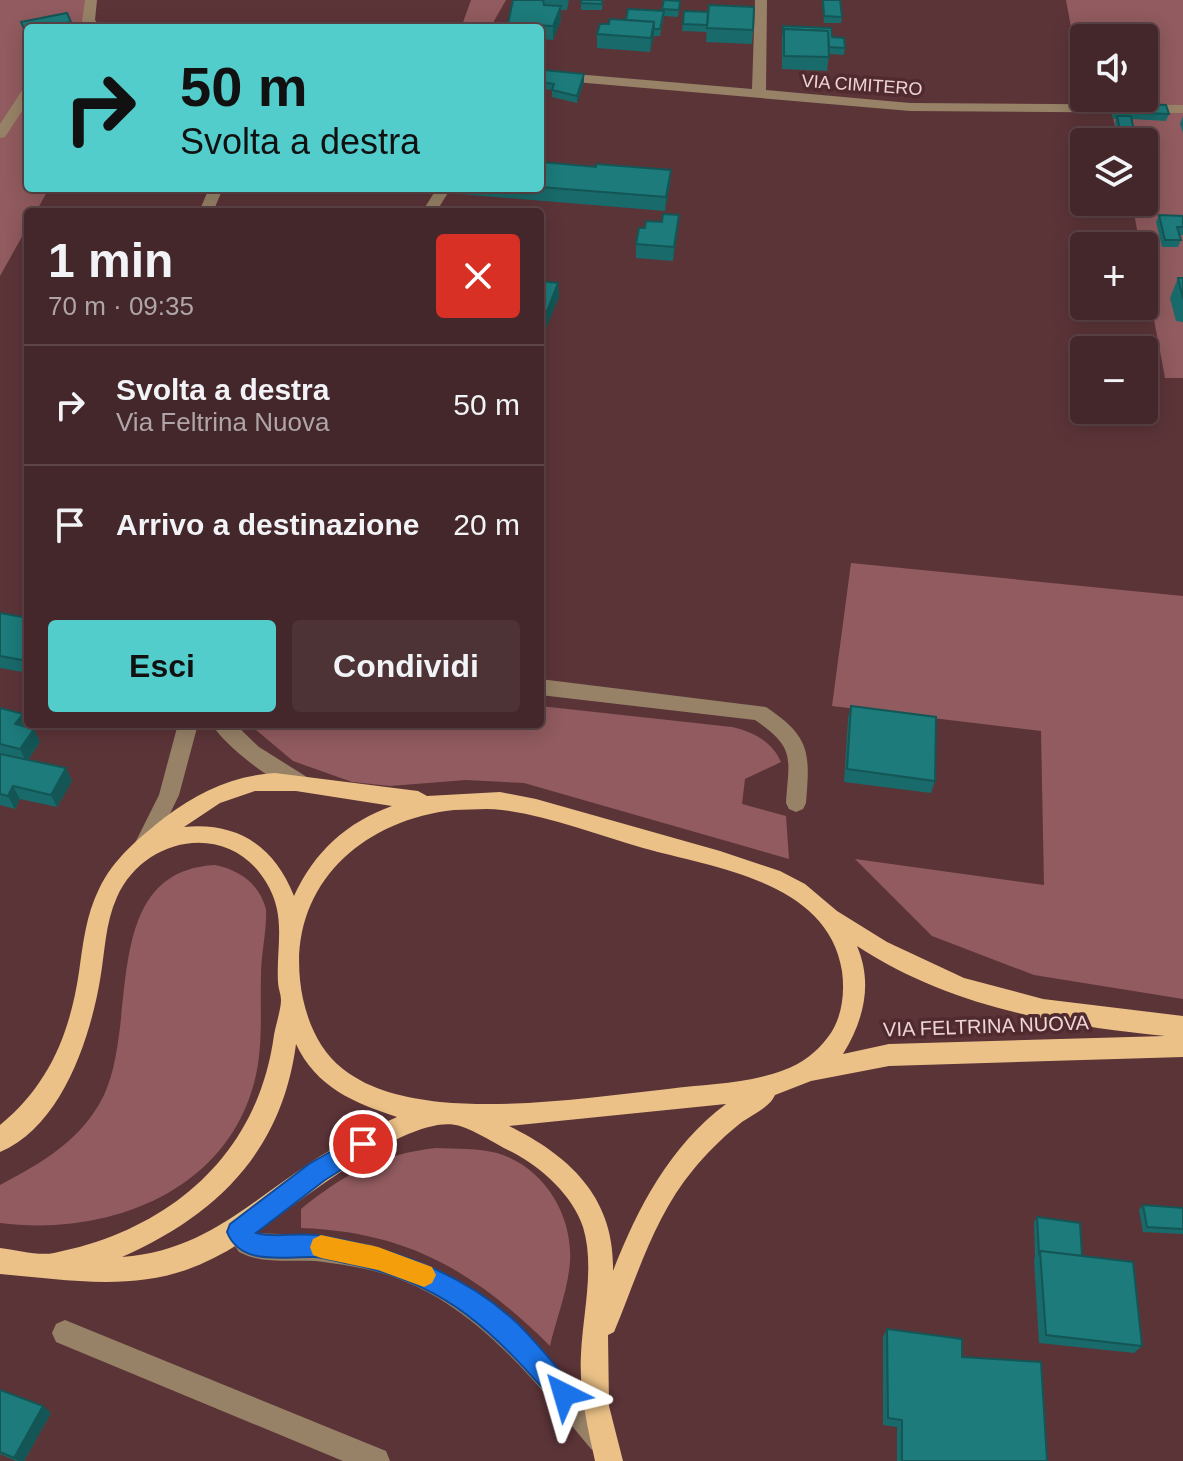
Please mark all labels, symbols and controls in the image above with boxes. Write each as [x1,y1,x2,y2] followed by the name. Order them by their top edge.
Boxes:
[1070,24,1158,424] map controls
[1070,24,1158,112] button: sound
[180,55,308,118] text: 50 m
[48,56,152,160] icon: right
[801,71,923,99] street label: VIA CIMITERO
[180,121,420,162] text: Svolta a destra
[1070,128,1158,216] button: layers
[1070,232,1158,320] button: +
[48,234,173,287] text: 1 min
[436,234,520,318] button: close
[48,291,194,321] text: 70 m · 09:35
[1070,336,1158,424] button: −
[116,373,329,406] text: Svolta a destra
[48,383,92,427] icon: right
[453,388,520,421] text: 50 m
[116,407,329,437] text: Via Feltrina Nuova
[48,503,92,547] icon: arrive
[116,508,419,541] text: Arrivo a destinazione
[453,508,520,541] text: 20 m
[48,620,276,712] button: Esci
[292,620,520,712] button: Condividi
[883,1011,1090,1041] street label: VIA FELTRINA NUOVA
[329,1110,397,1178] pin
[341,1122,385,1166] icon: arrive
[522,1352,606,1436] position arrow

